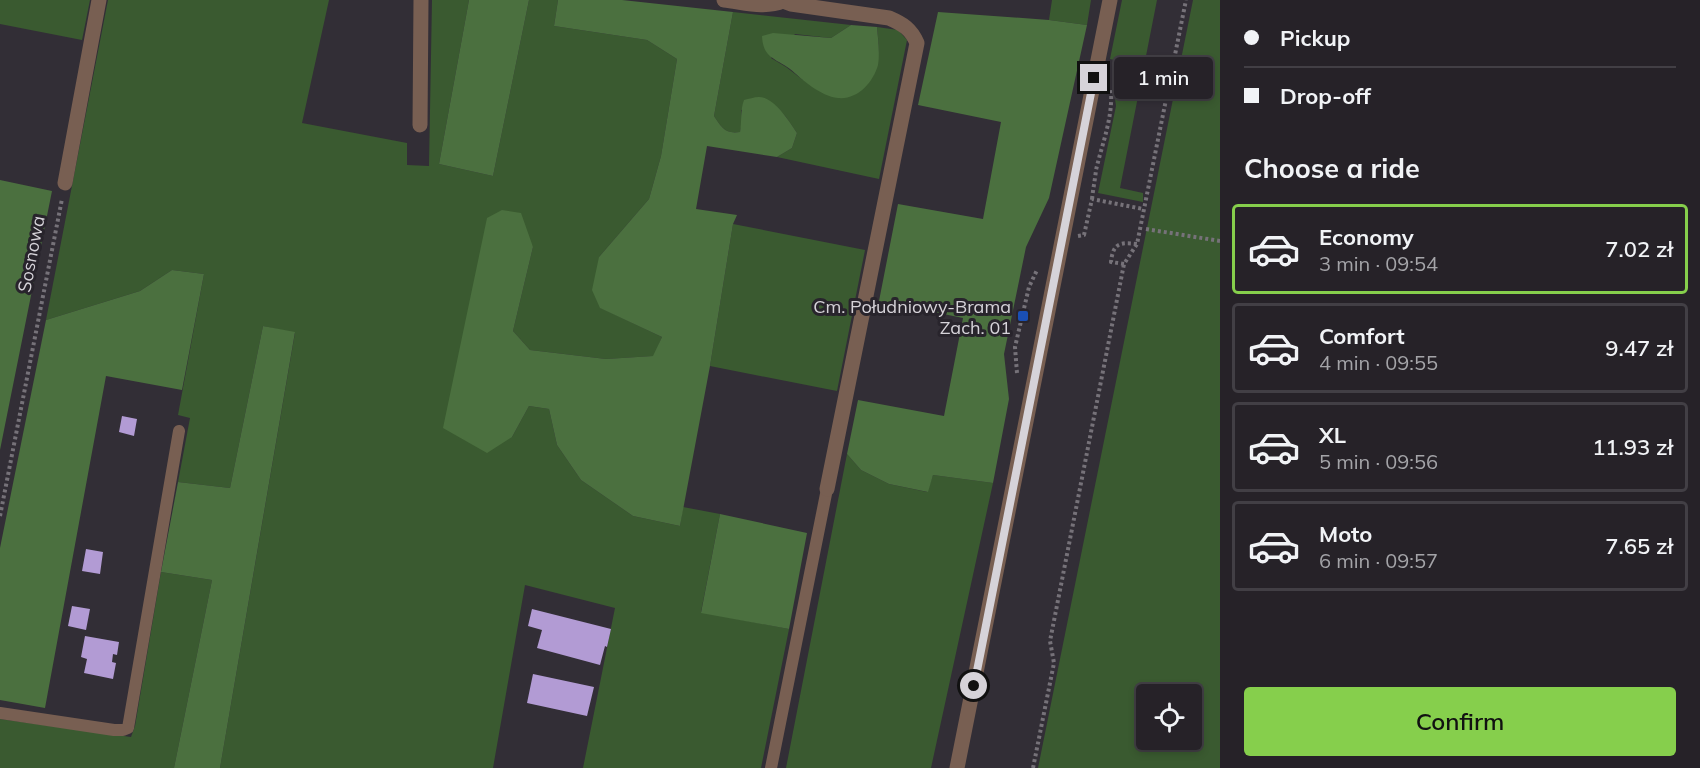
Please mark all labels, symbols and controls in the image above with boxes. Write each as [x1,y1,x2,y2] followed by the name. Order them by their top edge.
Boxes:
[1280,24,1350,52] text: Pickup
[1115,57,1214,99] callout: 1 min
[1080,64,1107,91] route end
[1138,65,1189,90] text: 1 min
[1280,82,1371,110] text: Drop-off
[1244,151,1420,185] text: Choose a ride
[12,214,50,294] street label: Sosnowa
[1247,222,1301,276] icon: car
[1319,223,1414,251] text: Economy
[1605,235,1673,263] text: 7.02 zł
[1319,251,1438,276] text: 3 min · 09:54
[813,295,1011,339] place label: Cm. Południowy-Brama Zach. 01
[1016,309,1030,323] marker: Cm. Południowy-Brama Zach. 01
[1247,321,1301,375] icon: car
[1319,322,1405,350] text: Comfort
[1605,334,1673,362] text: 9.47 zł
[1319,350,1438,375] text: 4 min · 09:55
[1247,420,1301,474] icon: car
[1319,421,1346,449] text: XL
[1592,433,1673,461] text: 11.93 zł
[1319,449,1438,474] text: 5 min · 09:56
[1247,519,1301,573] icon: car
[1319,520,1372,548] text: Moto
[1605,532,1673,560] text: 7.65 zł
[1319,548,1438,573] text: 6 min · 09:57
[960,672,987,699] route start
[1136,684,1202,750] map controls
[1136,684,1202,750] button: locate
[1244,687,1676,756] button: Confirm

